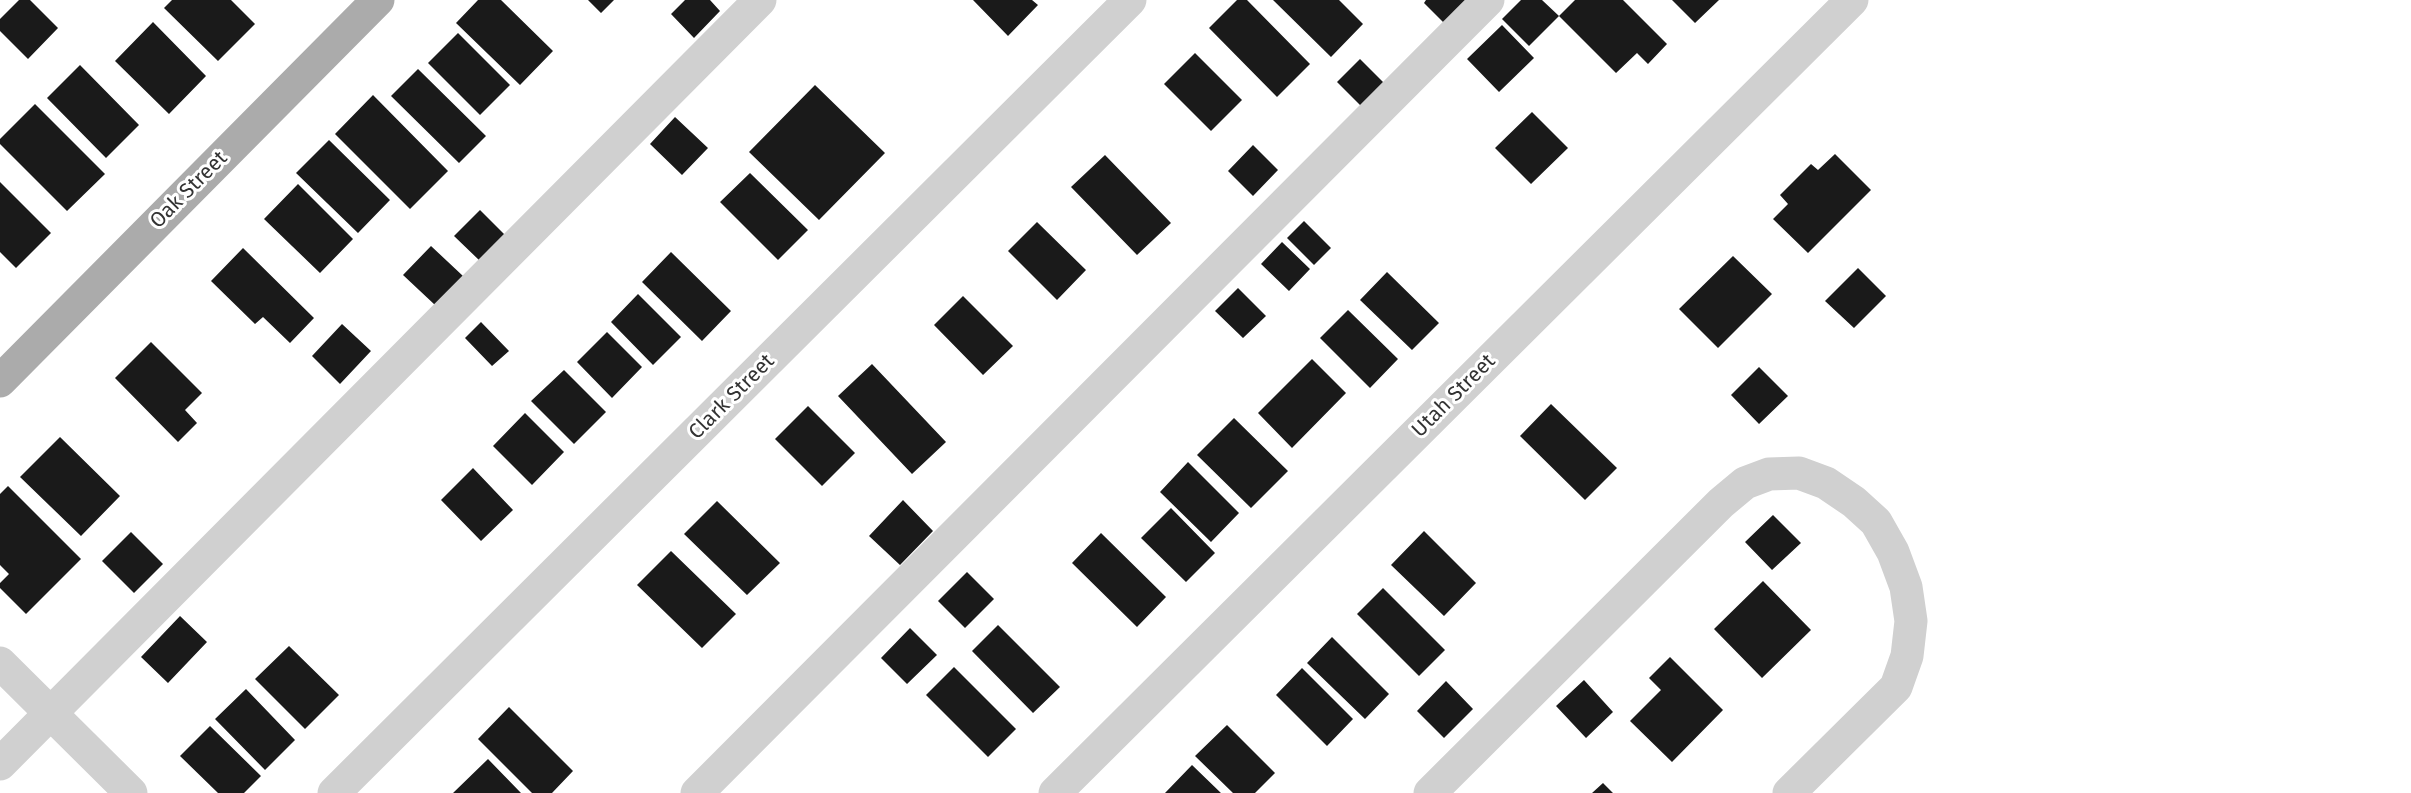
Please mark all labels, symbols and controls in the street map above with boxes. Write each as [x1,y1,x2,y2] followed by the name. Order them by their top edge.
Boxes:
[145,146,233,234] street label: Oak Street
[684,349,780,445] street label: Clark Street
[1407,349,1501,443] street label: Utah Street

